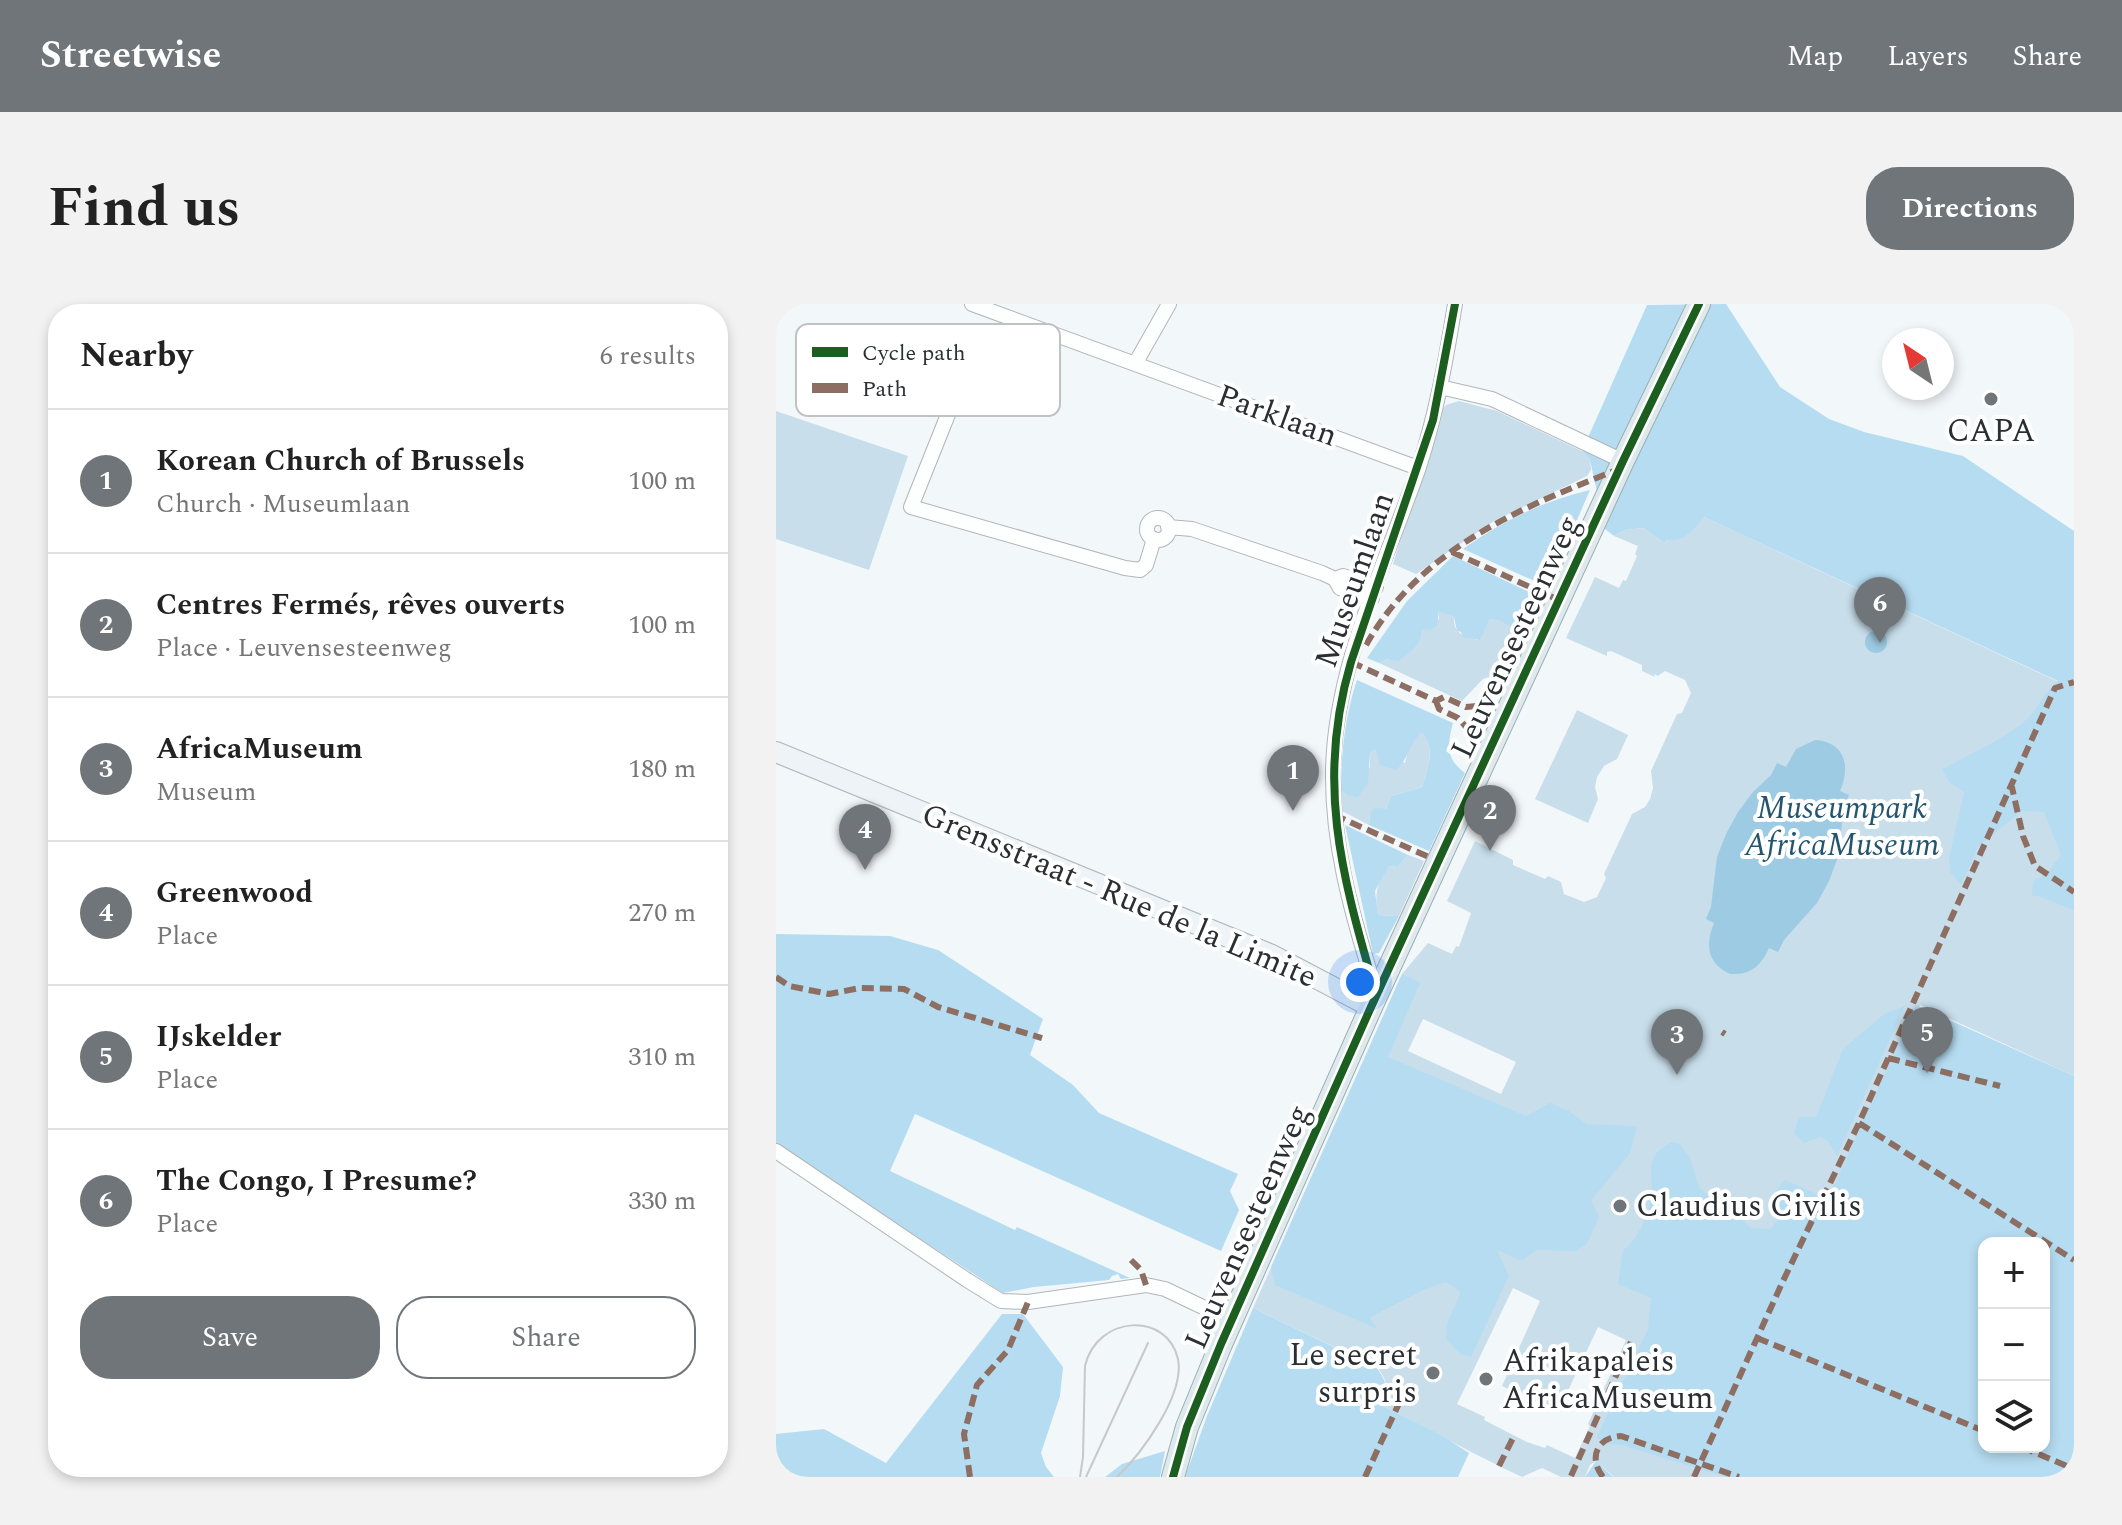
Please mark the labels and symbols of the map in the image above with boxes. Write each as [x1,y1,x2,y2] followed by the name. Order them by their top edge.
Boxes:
[796,324,1060,416] legend
[1882,328,1954,400] north arrow
[862,337,966,370] text: Cycle path
[1210,372,1344,460] street label: Parklaan
[862,373,907,406] text: Path
[1982,390,2000,408] marker: CAPA
[1947,407,2035,456] place label: CAPA
[1302,486,1408,674] street label: Museumlaan
[1438,507,1594,767] street label: Leuvensesteenweg
[1854,577,1906,643] pin: 6
[1267,745,1319,811] pin: 1
[1744,784,1940,870] park label: Museumpark AfricaMuseum
[1464,785,1516,851] pin: 2
[914,790,1324,1002] street label: Grensstraat - Rue de la Limite
[839,804,891,870] pin: 4
[1340,962,1380,1002] your location
[1901,1007,1953,1073] pin: 5
[1651,1009,1703,1075] pin: 3
[1172,1097,1324,1357] street label: Leuvensesteenweg
[1636,1182,1862,1231] place label: Claudius Civilis
[1611,1197,1629,1215] marker: Claudius Civilis
[1289,1331,1417,1417] place label: Le secret surpris
[1502,1337,1713,1423] place label: Afrikapaleis AfricaMuseum
[1424,1364,1442,1382] marker: Le secret surpris
[1477,1370,1495,1388] marker: Afrikapaleis AfricaMuseum

